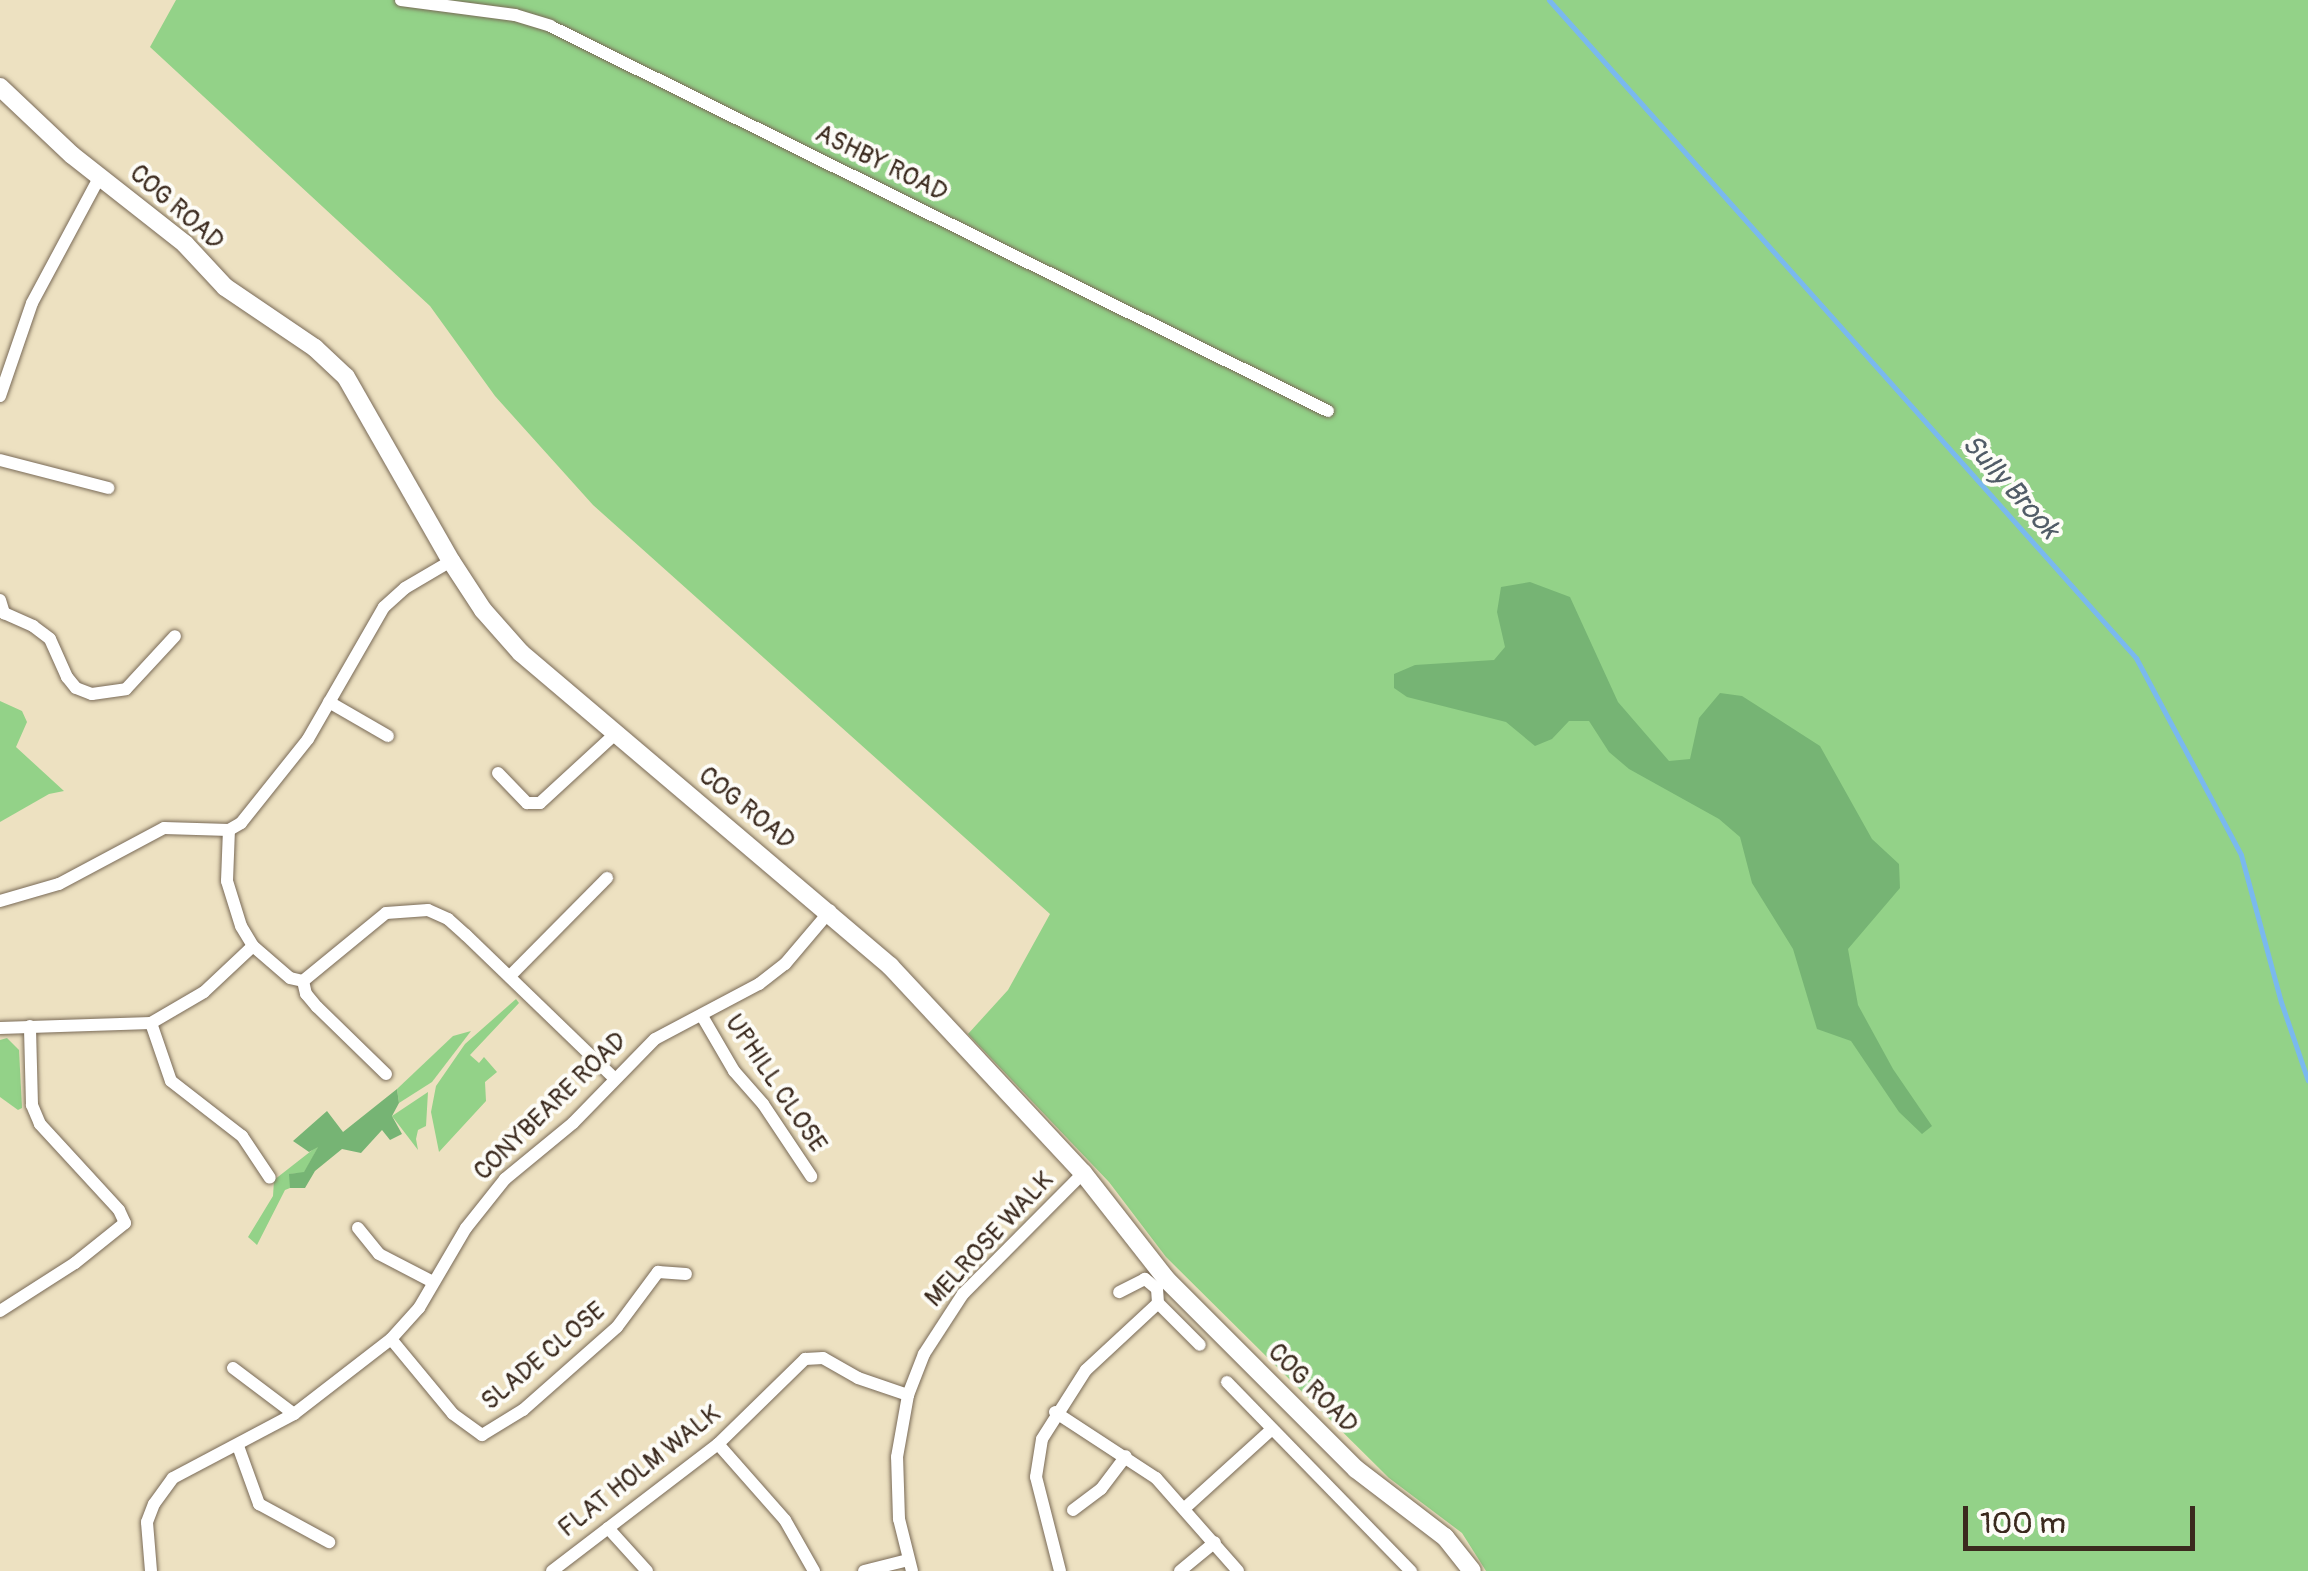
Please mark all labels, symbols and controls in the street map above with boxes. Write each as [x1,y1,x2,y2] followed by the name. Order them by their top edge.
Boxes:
[810,119,952,209] street label: ASHBY ROAD
[123,159,229,257] street label: COG ROAD
[1954,428,2066,546] water label: Sully Brook
[692,761,800,857] street label: COG ROAD
[718,1009,832,1159] street label: UPHILL CLOSE
[469,1027,633,1187] street label: CONYBEARE ROAD
[920,1166,1060,1314] street label: MELROSE WALK
[476,1297,612,1417] street label: SLADE CLOSE
[1261,1338,1363,1440] street label: COG ROAD
[553,1399,727,1545] street label: FLAT HOLM WALK
[1968,1486,2200,1548] scale bar
[1980,1505,2066,1542] text: 100 m

